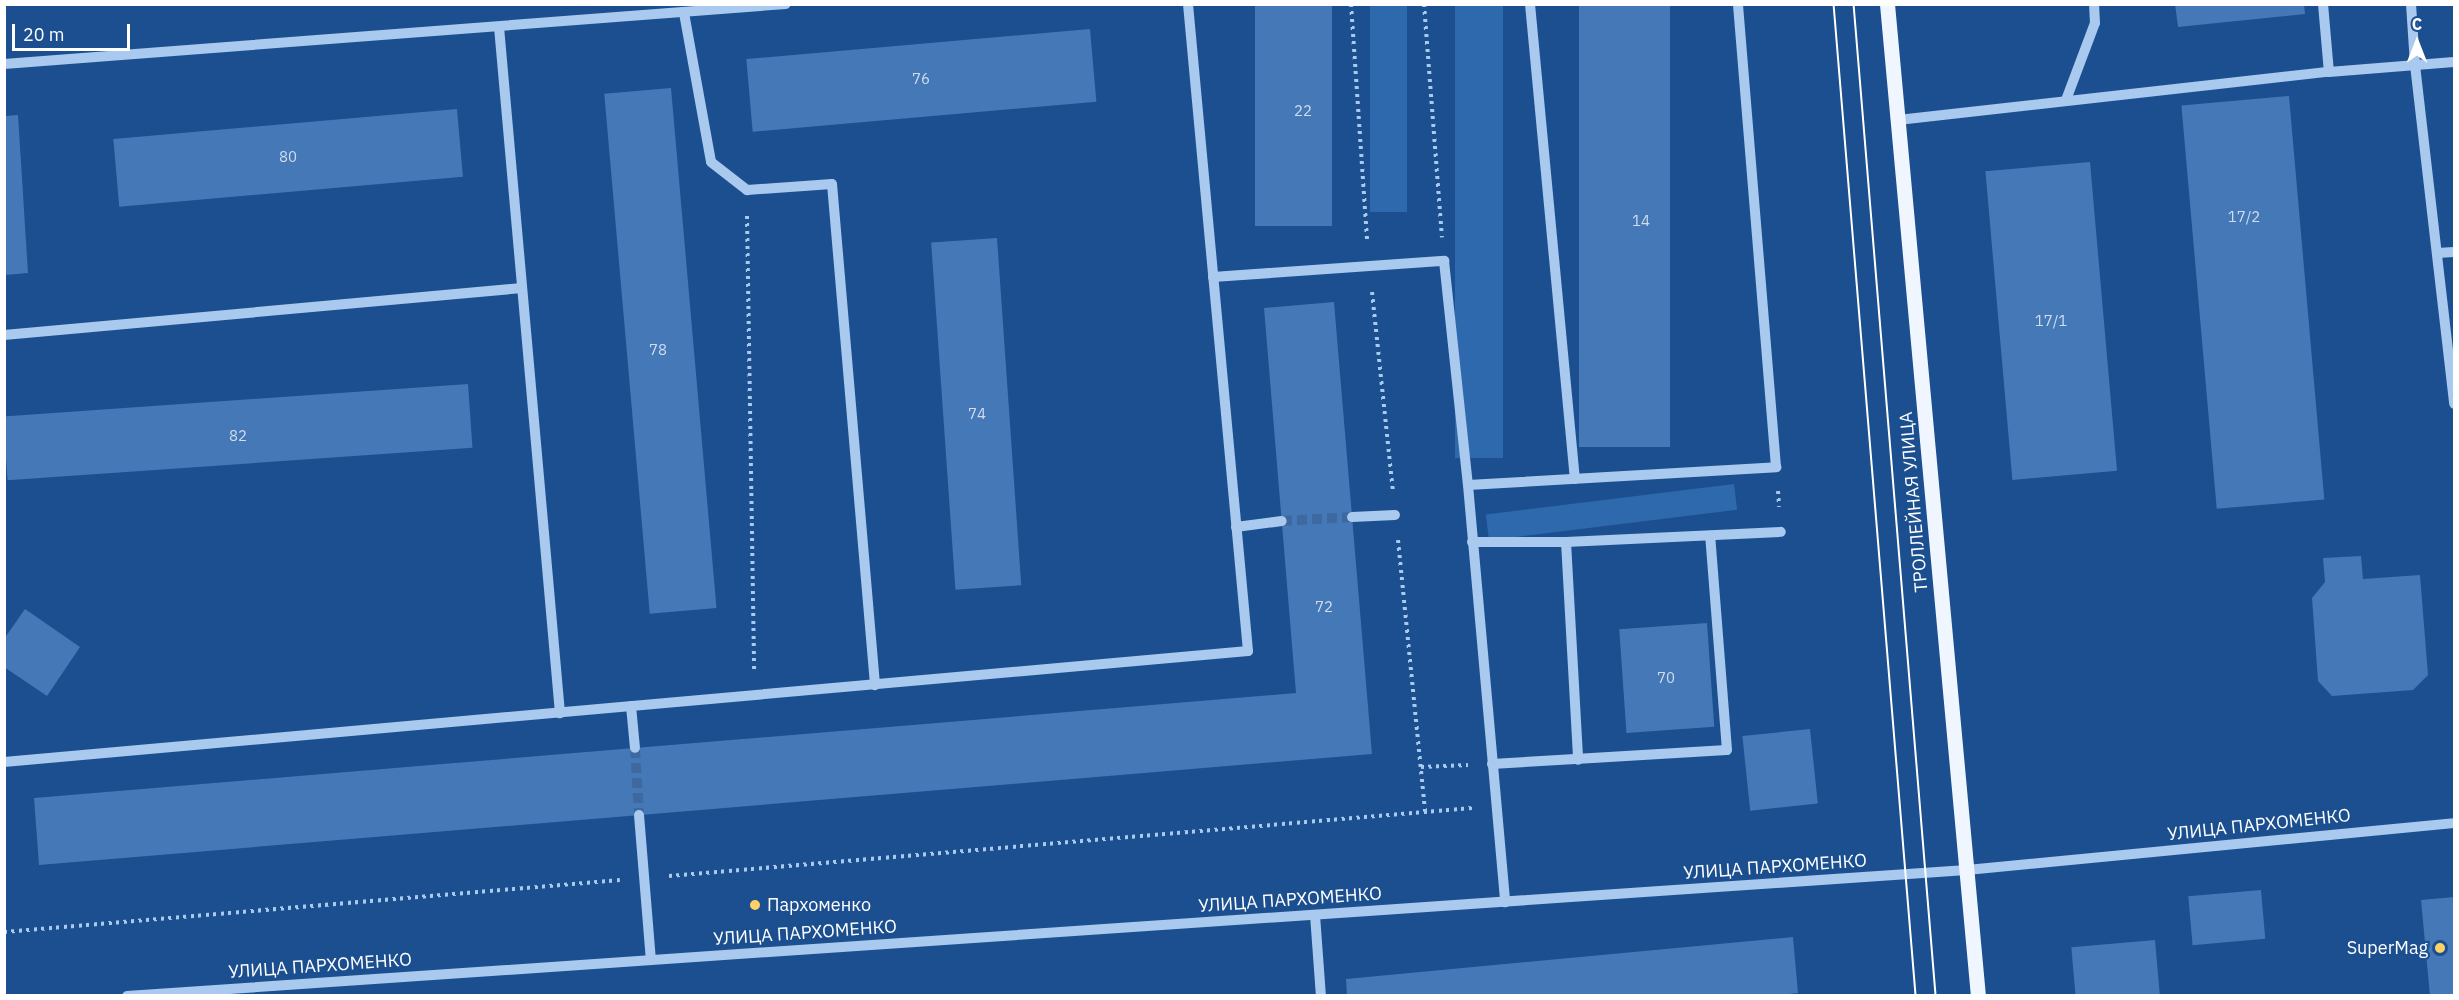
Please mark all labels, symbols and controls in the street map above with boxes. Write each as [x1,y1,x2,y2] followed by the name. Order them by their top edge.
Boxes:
[15,12,134,50] scale bar
[2387,12,2447,72] north arrow
[2412,14,2422,34] text: С
[23,23,65,46] text: 20 m
[912,70,930,88] house number: 76
[1294,102,1312,120] house number: 22
[279,148,297,166] house number: 80
[2228,208,2260,226] house number: 17/2
[1632,212,1650,230] house number: 14
[2035,312,2067,330] house number: 17/1
[649,341,667,359] house number: 78
[968,405,986,423] house number: 74
[1895,411,1933,593] street label: ТРОЛЛЕЙНАЯ УЛИЦА
[229,427,247,445] house number: 82
[1315,598,1333,616] house number: 72
[1657,669,1675,687] house number: 70
[2166,805,2352,845] street label: УЛИЦА ПАРХОМЕНКО
[1682,850,1868,884] street label: УЛИЦА ПАРХОМЕНКО
[1197,883,1383,917] street label: УЛИЦА ПАРХОМЕНКО
[767,894,871,916] place label: Пархоменко
[748,898,762,912] marker: Пархоменко
[712,916,898,950] street label: УЛИЦА ПАРХОМЕНКО
[2347,937,2428,959] place label: SuperMag
[2433,941,2447,955] marker: SuperMag
[227,949,413,983] street label: УЛИЦА ПАРХОМЕНКО

